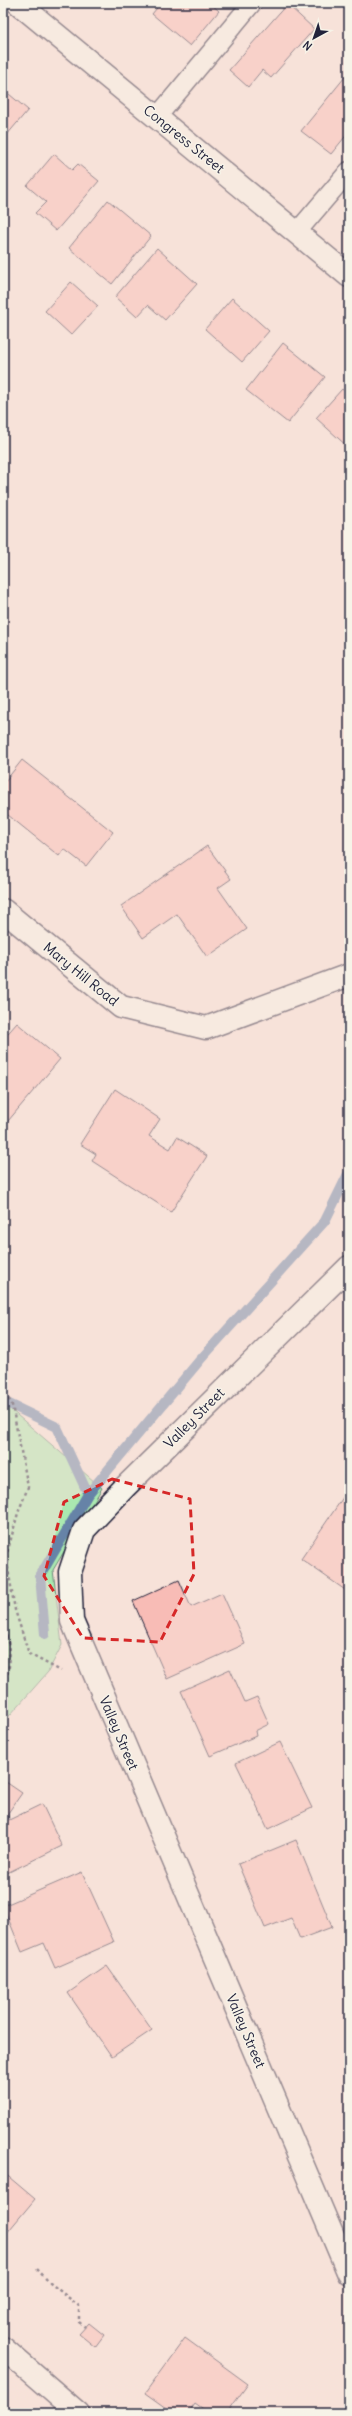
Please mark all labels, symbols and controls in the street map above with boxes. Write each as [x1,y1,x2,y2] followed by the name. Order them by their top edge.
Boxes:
[294,18,334,58] north arrow
[300,38,315,53] text: N
[140,101,228,177] street label: Congress Street
[40,938,122,1010] street label: Mary Hill Road
[160,1384,228,1452] street label: Valley Street
[95,1693,143,1773] street label: Valley Street
[222,1991,270,2071] street label: Valley Street

